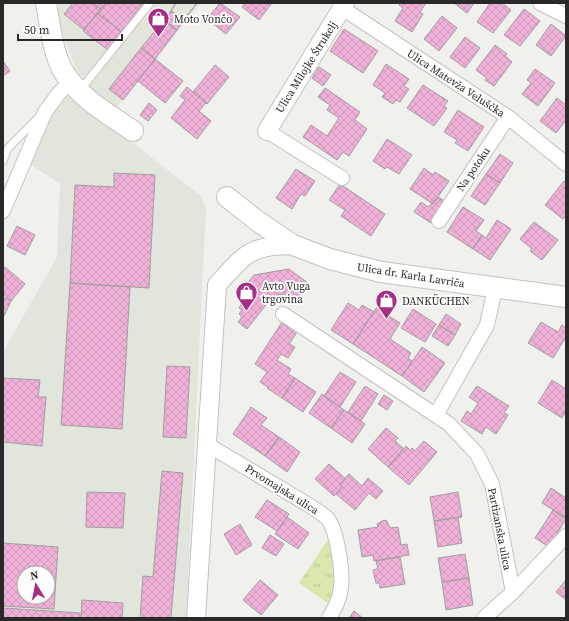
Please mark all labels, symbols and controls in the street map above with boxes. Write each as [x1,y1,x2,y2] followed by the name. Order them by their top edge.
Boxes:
[146,6,172,39] shop icon: Moto Vončo
[174,12,232,27] place label: Moto Vončo
[18,16,122,42] scale bar
[272,19,341,116] street label: Ulica Milojke Štrukelj
[24,22,50,38] text: 50 m
[404,46,508,121] street label: Ulica Matevža Veluščka
[453,144,494,194] street label: Na potoku
[356,260,466,291] street label: Ulica dr. Karla Lavriča
[233,279,259,312] shop icon: Avto Vuga trgovina
[262,279,311,307] place label: Avto Vuga trgovina
[374,288,400,321] shop icon: DANKÜCHEN
[402,293,470,309] place label: DANKÜCHEN
[242,461,322,518] street label: Prvomajska ulica
[484,487,515,572] street label: Partizanska ulica
[16,565,56,605] north arrow
[29,568,40,584] text: N

